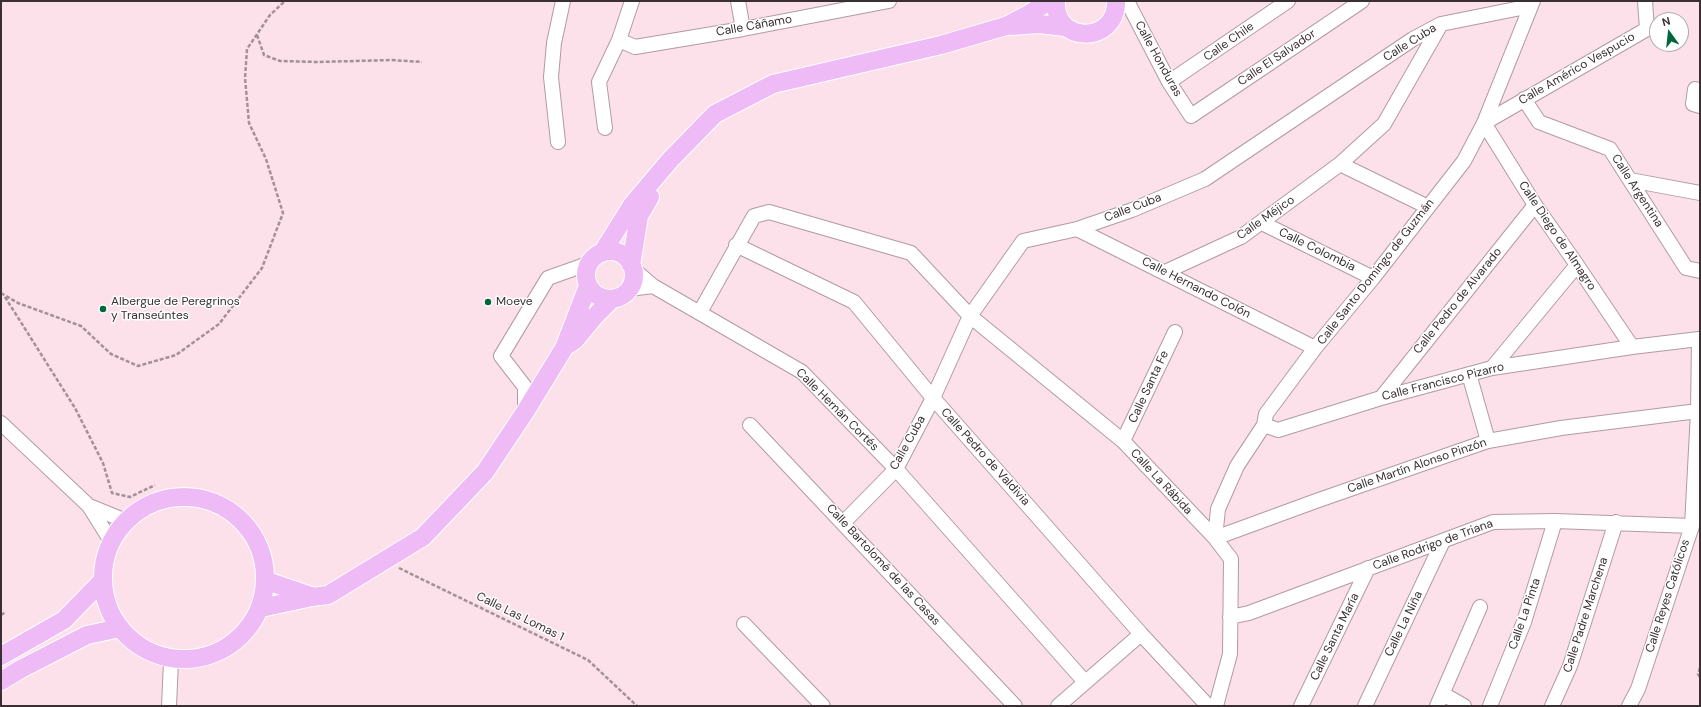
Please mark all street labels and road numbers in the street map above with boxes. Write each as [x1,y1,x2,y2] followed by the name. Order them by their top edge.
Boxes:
[715,12,793,40] street label: Calle Cáñamo
[1131,19,1185,99] street label: Calle Honduras
[1201,19,1257,65] street label: Calle Chile
[1381,21,1439,65] street label: Calle Cuba
[1235,27,1319,89] street label: Calle El Salvador
[1516,30,1638,108] street label: Calle Américo Vespucio
[1608,152,1666,230] street label: Calle Argentina
[1515,179,1599,293] street label: Calle Diego de Almagro
[1102,191,1164,225] street label: Calle Cuba
[1234,193,1298,243] street label: Calle Méjico
[1314,196,1438,348] street label: Calle Santo Domingo de Guzmán
[1276,225,1358,275] street label: Calle Colombia
[1411,245,1505,357] street label: Calle Pedro de Alvarado
[1139,254,1253,322] street label: Calle Hernando Colón
[1126,348,1172,426] street label: Calle Santa Fe
[1380,360,1506,404] street label: Calle Francisco Pizarro
[793,366,881,454] street label: Calle Hernán Cortés
[937,405,1033,509] street label: Calle Pedro de Valdivia
[887,413,929,473] street label: Calle Cuba
[1346,435,1488,497] street label: Calle Martín Alonso Pinzón
[1127,446,1195,518] street label: Calle La Rábida
[823,501,943,629] street label: Calle Bartolomé de las Casas
[1371,517,1495,573] street label: Calle Rodrigo de Triana
[1643,538,1693,654] street label: Calle Reyes Católicos
[1561,556,1611,674] street label: Calle Padre Marchena
[1506,576,1544,652] street label: Calle La Pinta
[1382,589,1426,659] street label: Calle La Niña
[474,590,566,644] street label: Calle Las Lomas 1
[1308,591,1362,683] street label: Calle Santa María

